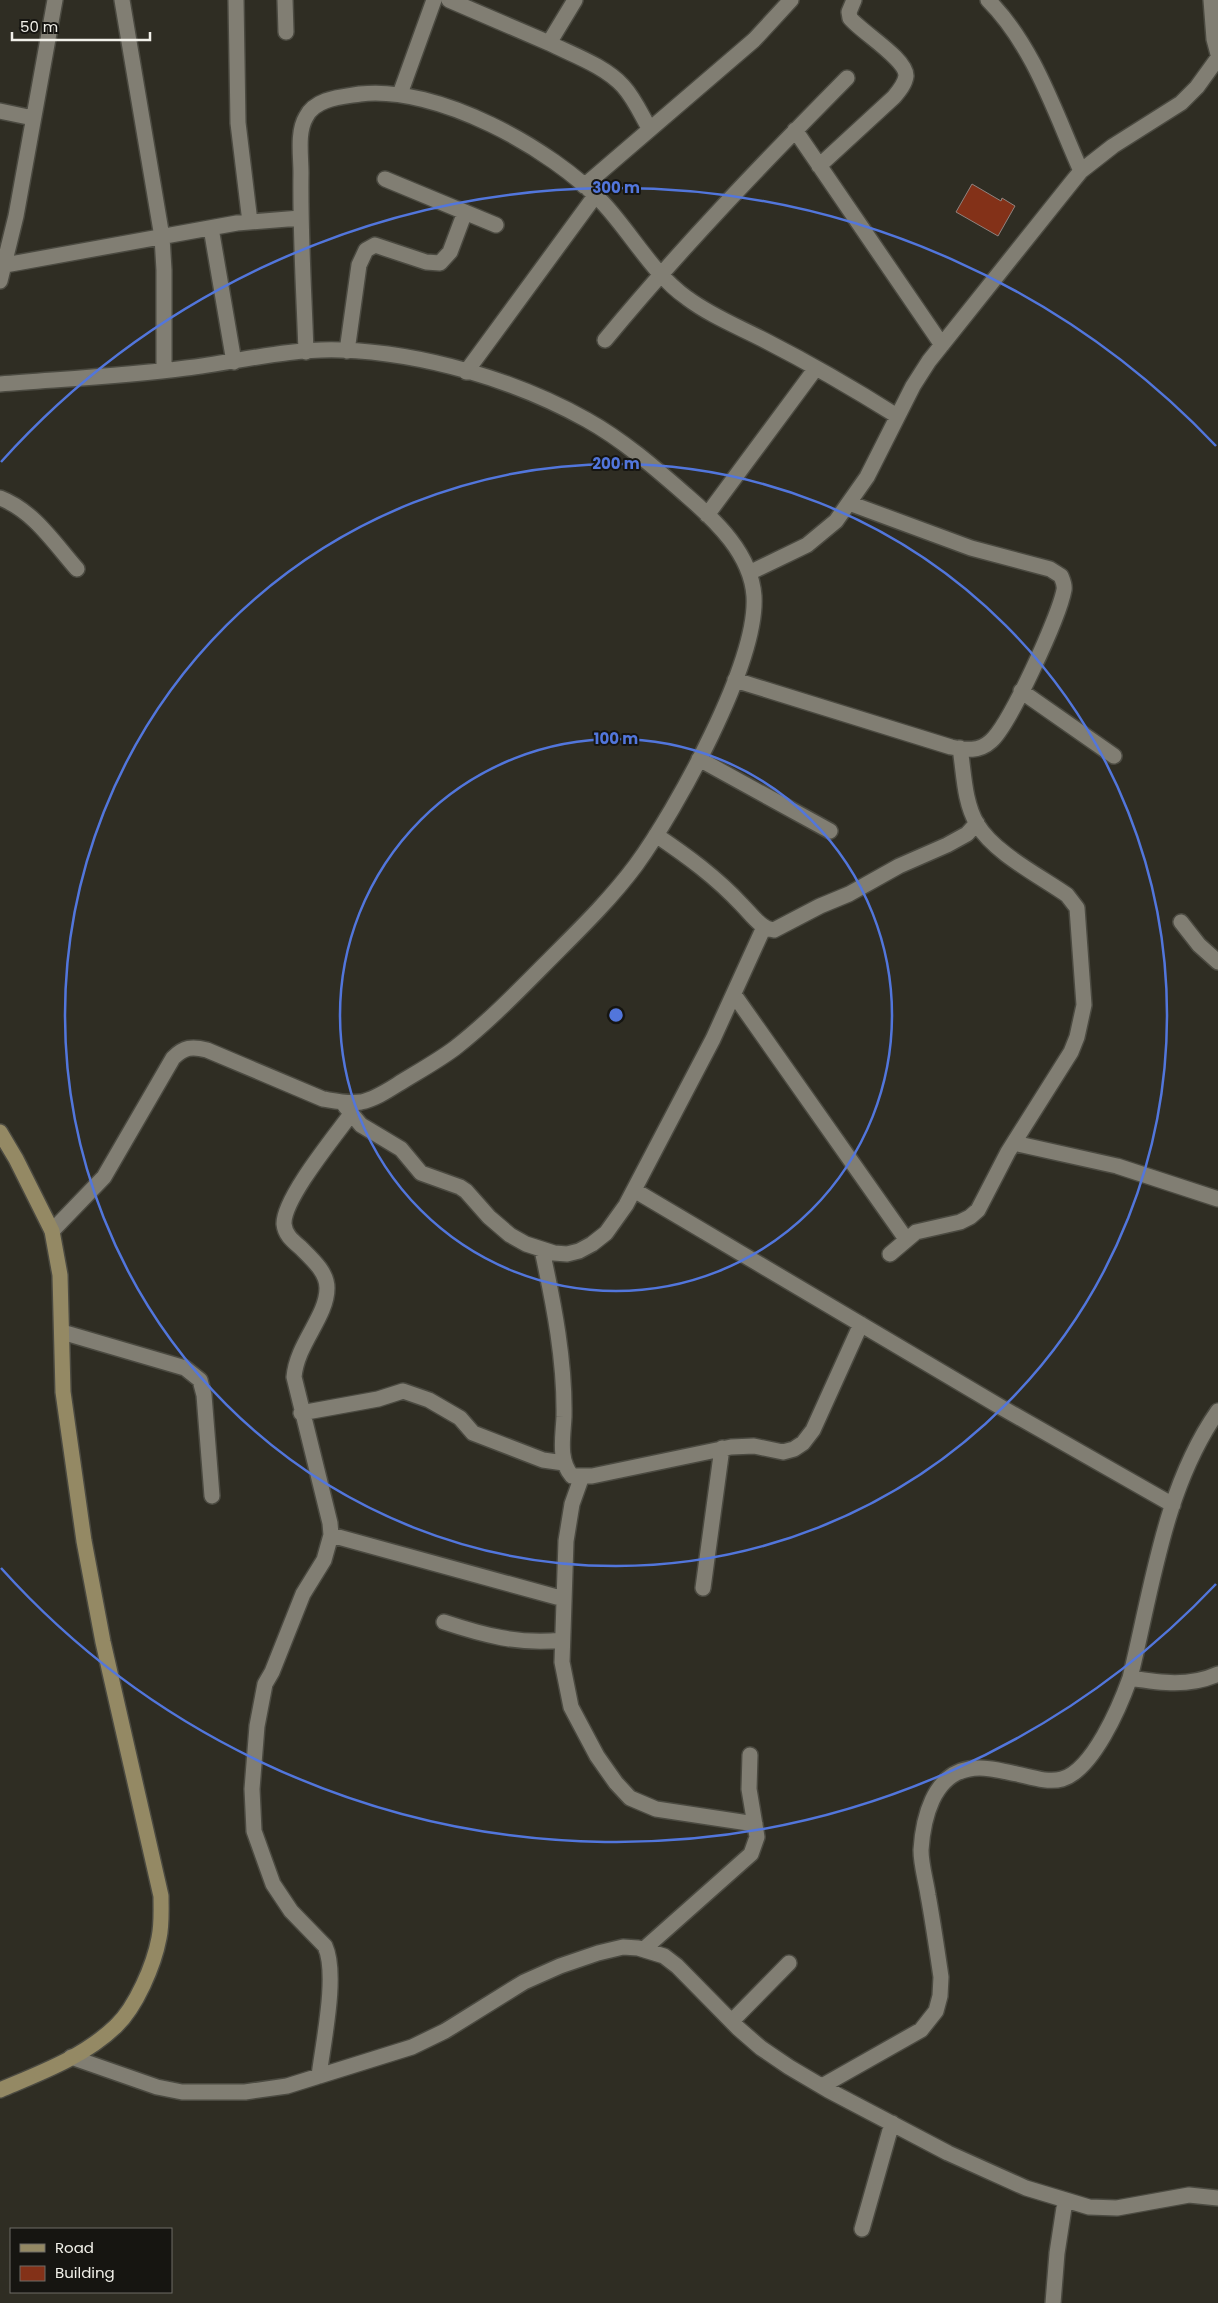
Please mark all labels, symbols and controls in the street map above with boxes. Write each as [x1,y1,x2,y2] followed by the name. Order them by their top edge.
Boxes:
[12,10,150,42] scale bar
[20,16,58,37] text: 50 m
[592,177,640,198] text: 300 m
[592,453,640,474] text: 200 m
[594,728,638,749] text: 100 m
[607,1006,625,1024] centre of rings
[10,2228,172,2293] legend
[55,2237,94,2258] text: Road
[55,2262,115,2283] text: Building

